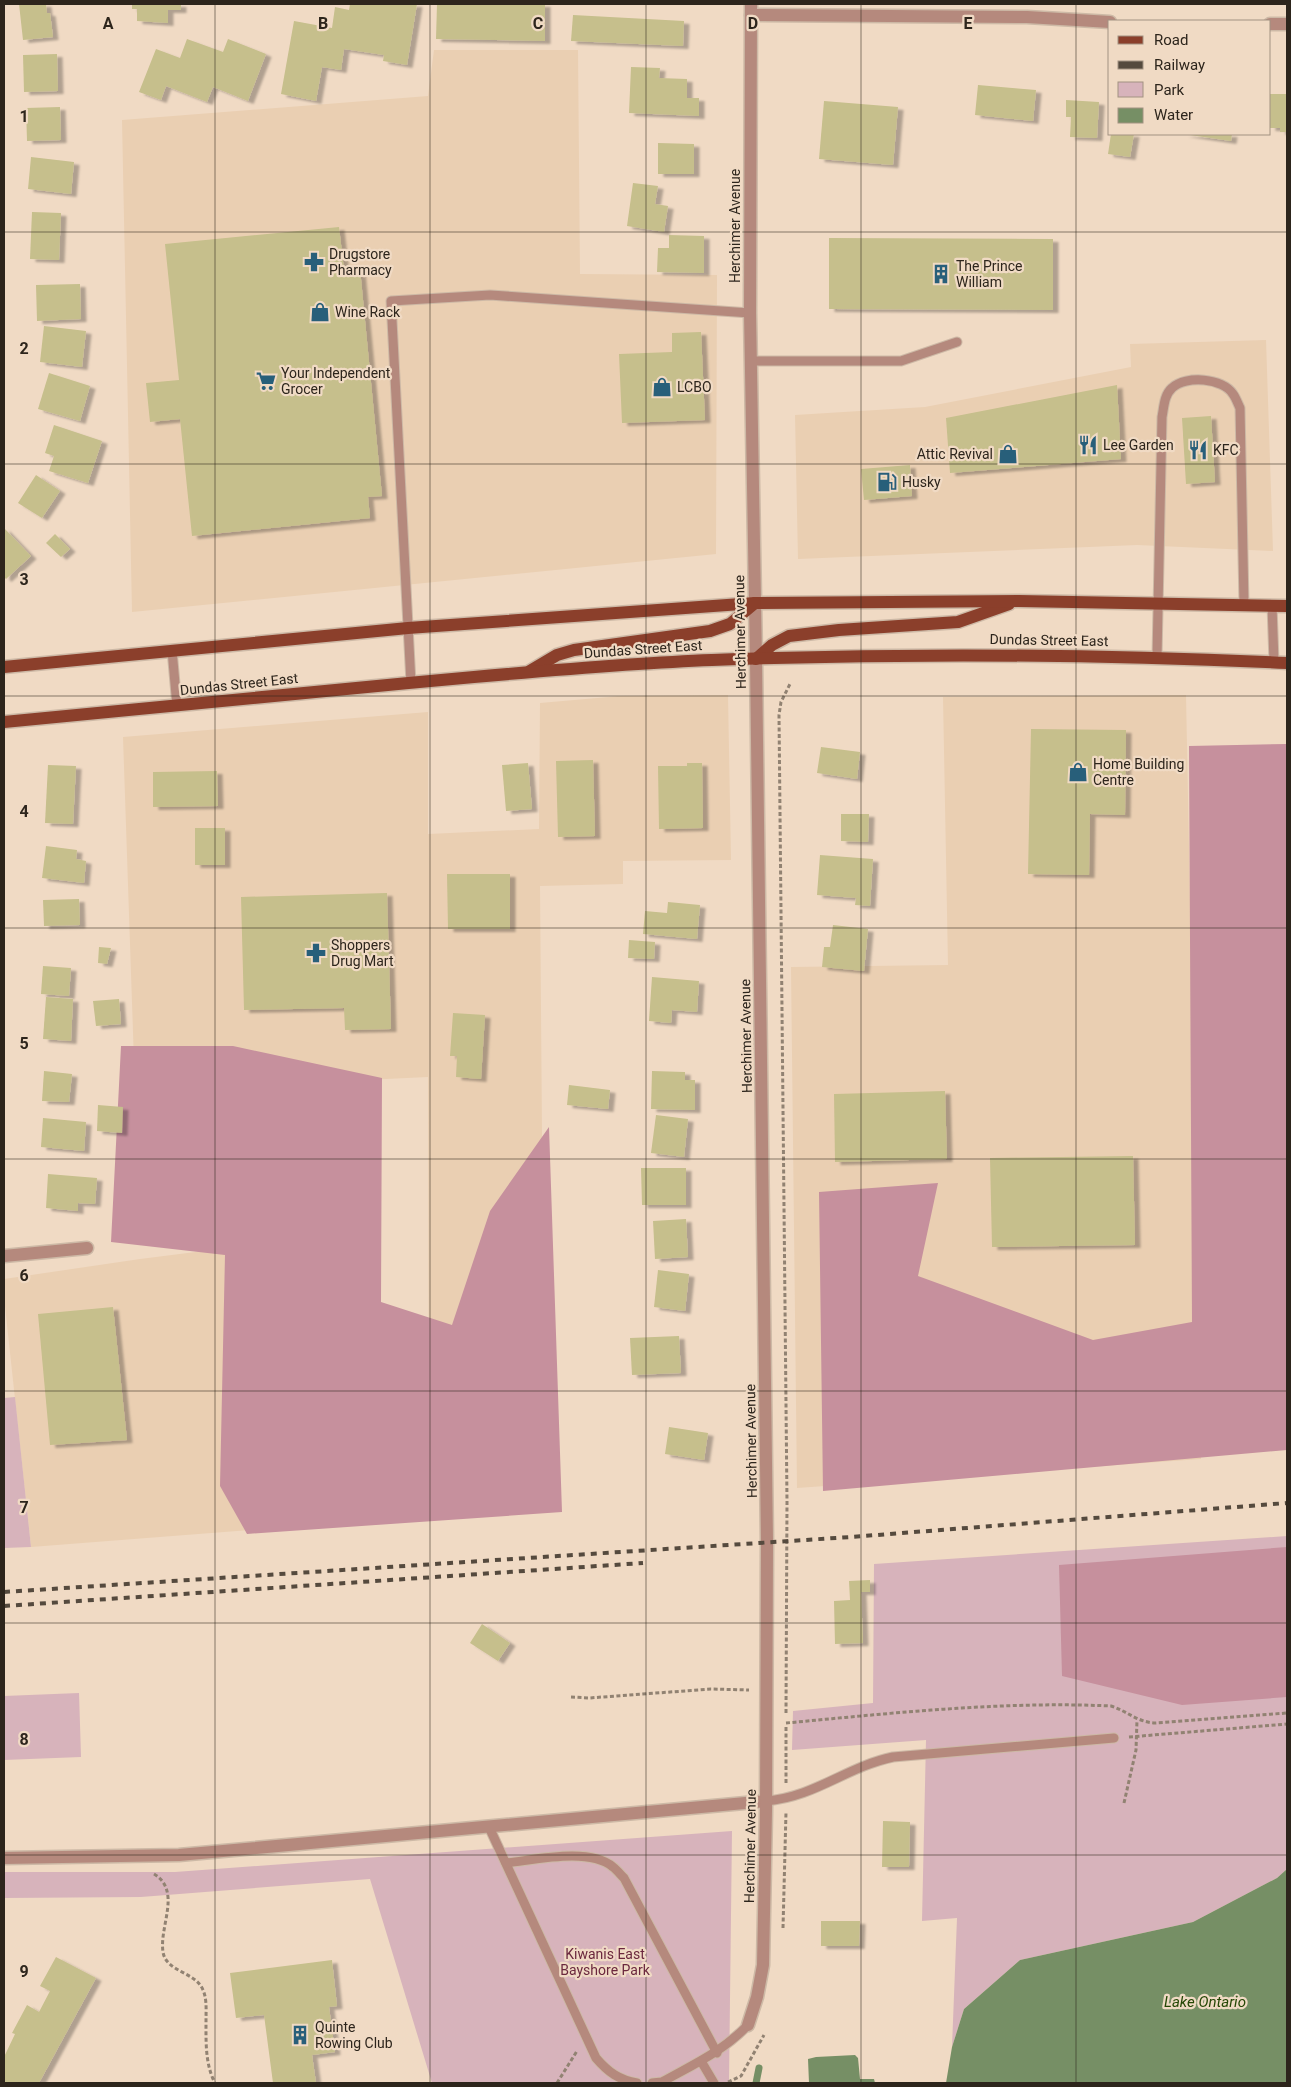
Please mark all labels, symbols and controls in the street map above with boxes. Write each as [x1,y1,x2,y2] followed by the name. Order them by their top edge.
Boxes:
[103,14,114,33] text: A
[318,14,328,33] text: B
[533,14,543,33] text: C
[748,14,758,33] text: D
[964,14,973,33] text: E
[1108,20,1271,135] legend
[1154,31,1188,49] text: Road
[1154,56,1205,74] text: Railway
[1154,81,1185,99] text: Park
[1154,106,1193,124] text: Water
[19,107,29,126] text: 1
[727,169,743,283] street label: Herchimer Avenue
[329,246,392,278] place label: Drugstore Pharmacy
[303,251,325,273] pharmacy icon: Drugstore Pharmacy
[956,258,1022,290] place label: The Prince William
[930,263,952,285] building icon: The Prince William
[309,301,331,323] shop icon: Wine Rack
[335,304,401,320] place label: Wine Rack
[19,339,29,358] text: 2
[281,365,391,397] place label: Your Independent Grocer
[255,370,277,392] supermarket icon: Your Independent Grocer
[651,376,673,398] shop icon: LCBO
[677,379,712,395] place label: LCBO
[1077,434,1099,456] restaurant icon: Lee Garden
[1103,437,1174,453] place label: Lee Garden
[1187,439,1209,461] restaurant icon: KFC
[1213,442,1239,458] place label: KFC
[997,443,1019,465] shop icon: Attic Revival
[917,446,993,462] place label: Attic Revival
[876,471,898,493] fuel station icon: Husky
[902,474,941,490] place label: Husky
[19,570,29,589] text: 3
[731,575,749,689] street label: Herchimer Avenue
[990,631,1109,649] street label: Dundas Street East
[583,637,703,661] street label: Dundas Street East
[179,670,299,698] street label: Dundas Street East
[1093,756,1184,788] place label: Home Building Centre
[1067,761,1089,783] shop icon: Home Building Centre
[19,802,29,821] text: 4
[331,937,394,969] place label: Shoppers Drug Mart
[305,942,327,964] pharmacy icon: Shoppers Drug Mart
[737,979,755,1093] street label: Herchimer Avenue
[19,1034,29,1053] text: 5
[19,1266,29,1285] text: 6
[742,1384,760,1498] street label: Herchimer Avenue
[19,1498,29,1517] text: 7
[19,1730,29,1749] text: 8
[741,1789,759,1903] street label: Herchimer Avenue
[560,1946,651,1978] park label: Kiwanis East Bayshore Park
[19,1962,29,1981] text: 9
[1164,1993,1246,2011] water label: Lake Ontario
[315,2019,393,2051] place label: Quinte Rowing Club
[289,2024,311,2046] building icon: Quinte Rowing Club

